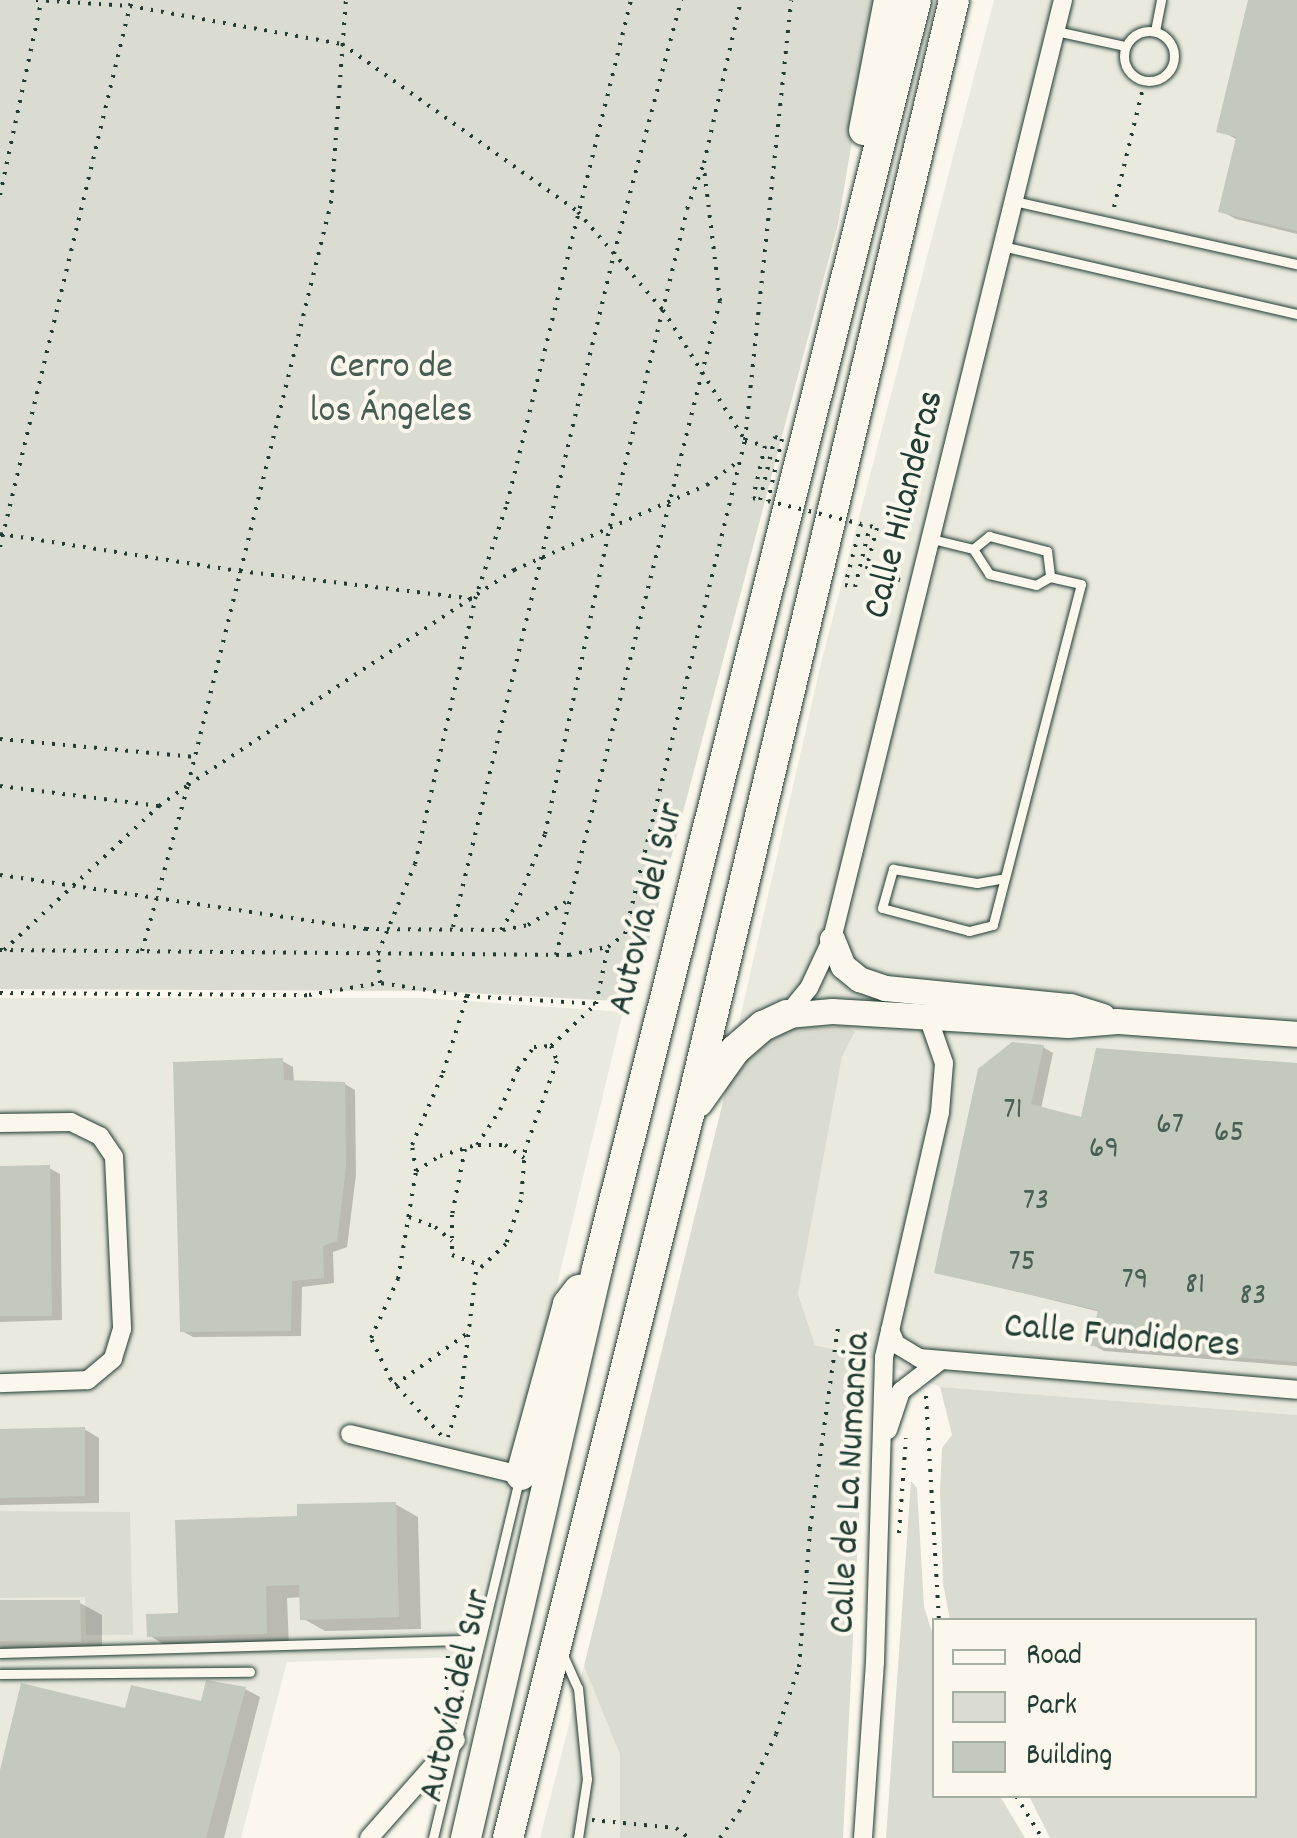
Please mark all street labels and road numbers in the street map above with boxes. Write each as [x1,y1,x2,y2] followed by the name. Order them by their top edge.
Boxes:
[856,386,956,624] street label: Calle Hilanderas
[600,798,696,1020] street label: Autovía del Sur
[1002,1305,1242,1371] street label: Calle Fundidores
[821,1331,883,1635] street label: Calle de La Numancia
[410,1585,504,1807] street label: Autovía del Sur

